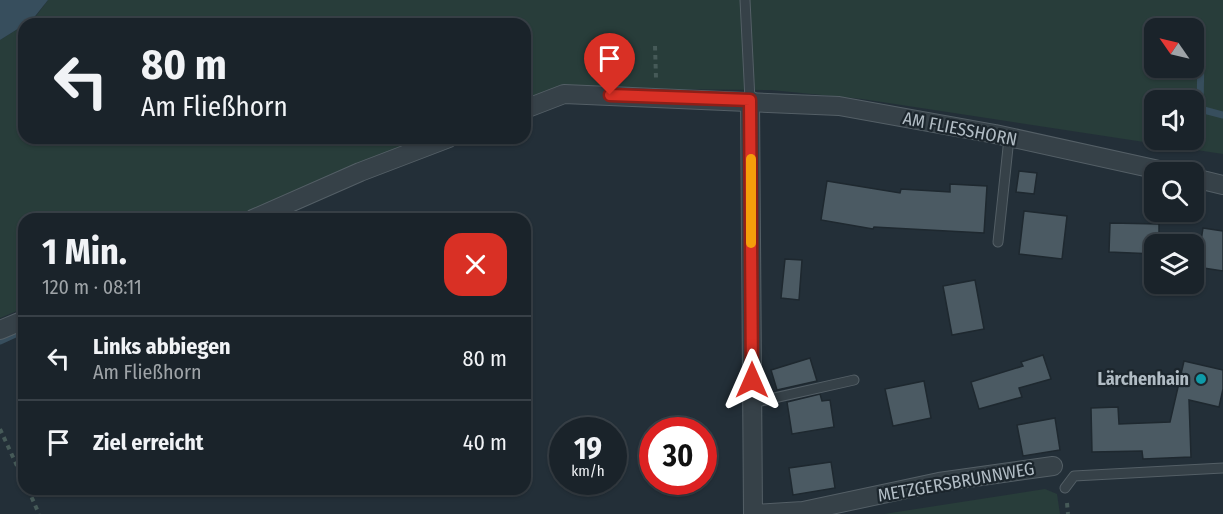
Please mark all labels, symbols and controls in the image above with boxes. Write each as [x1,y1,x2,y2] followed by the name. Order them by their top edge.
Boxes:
[1144,18,1204,78] north arrow
[1144,18,1204,294] map controls
[584,33,635,95] pin
[141,40,227,90] text: 80 m
[42,42,120,120] icon: left
[593,42,626,75] icon: arrive
[1144,90,1204,150] button: sound
[141,91,288,123] text: Am Fließhorn
[901,107,1019,151] street label: AM FLIESSHORN
[1144,162,1204,222] button: search
[42,230,127,274] text: 1 Min.
[444,233,507,296] button: close
[1144,234,1204,294] button: layers
[42,275,142,299] text: 120 m · 08:11
[93,333,231,360] text: Links abbiegen
[42,342,75,375] icon: left
[462,345,507,372] text: 80 m
[720,348,784,412] position arrow
[93,360,202,384] text: Am Fließhorn
[1097,368,1189,390] place label: Lärchenhain
[1194,372,1208,386] marker: Lärchenhain
[639,417,717,495] speed limit sign: 30
[42,426,75,459] icon: arrive
[93,429,204,456] text: Ziel erreicht
[463,429,507,456] text: 40 m
[574,431,602,467] text: 19
[876,457,1036,507] street label: METZGERSBRUNNWEG
[571,462,605,480] text: km/h

